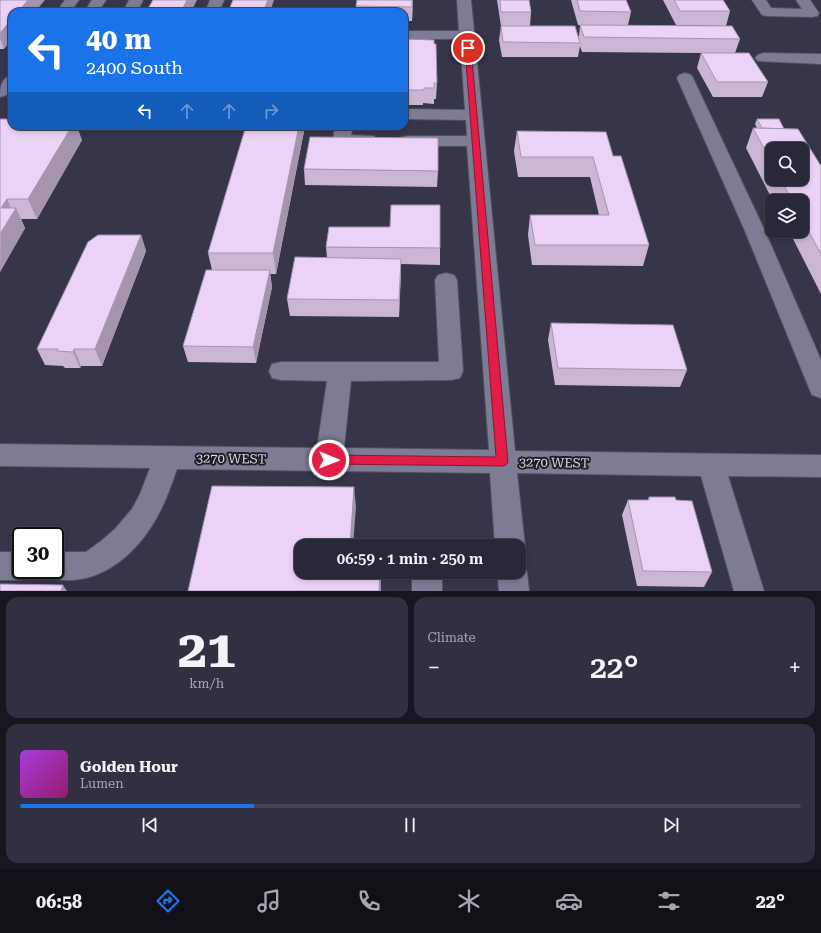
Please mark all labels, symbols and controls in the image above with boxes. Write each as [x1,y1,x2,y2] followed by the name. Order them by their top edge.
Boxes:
[86,23,151,56] text: 40 m
[20,24,72,76] icon: left
[451,31,485,65] pin
[457,37,479,59] icon: arrive
[86,57,183,78] text: 2400 South
[134,100,156,122] icon: left
[176,100,198,122] icon: ahead
[218,100,240,122] icon: ahead
[260,100,282,122] icon: right
[765,142,809,238] map controls
[765,142,809,186] button: search
[765,194,809,238] button: layers
[308,439,350,481] position arrow
[196,450,267,467] street label: 3270 WEST
[519,454,590,471] street label: 3270 WEST
[12,527,64,579] speed limit sign: 30
[337,550,483,568] text: 06:59 · 1 min · 250 m
[178,619,236,680] text: 21
[428,630,476,645] text: Climate
[590,650,638,685] text: 22°
[428,655,440,680] text: −
[789,655,801,680] text: +
[189,676,224,691] text: km/h
[80,758,178,776] text: Golden Hour
[80,776,124,791] text: Lumen
[139,814,161,836] icon: previous
[399,814,421,836] icon: pause
[660,814,682,836] icon: next
[154,887,182,915] icon: directions
[255,887,283,915] icon: music
[355,887,383,915] icon: phone
[455,887,483,915] icon: climate
[555,887,583,915] icon: car
[655,887,683,915] icon: filters
[36,891,82,912] text: 06:58
[756,891,785,912] text: 22°

